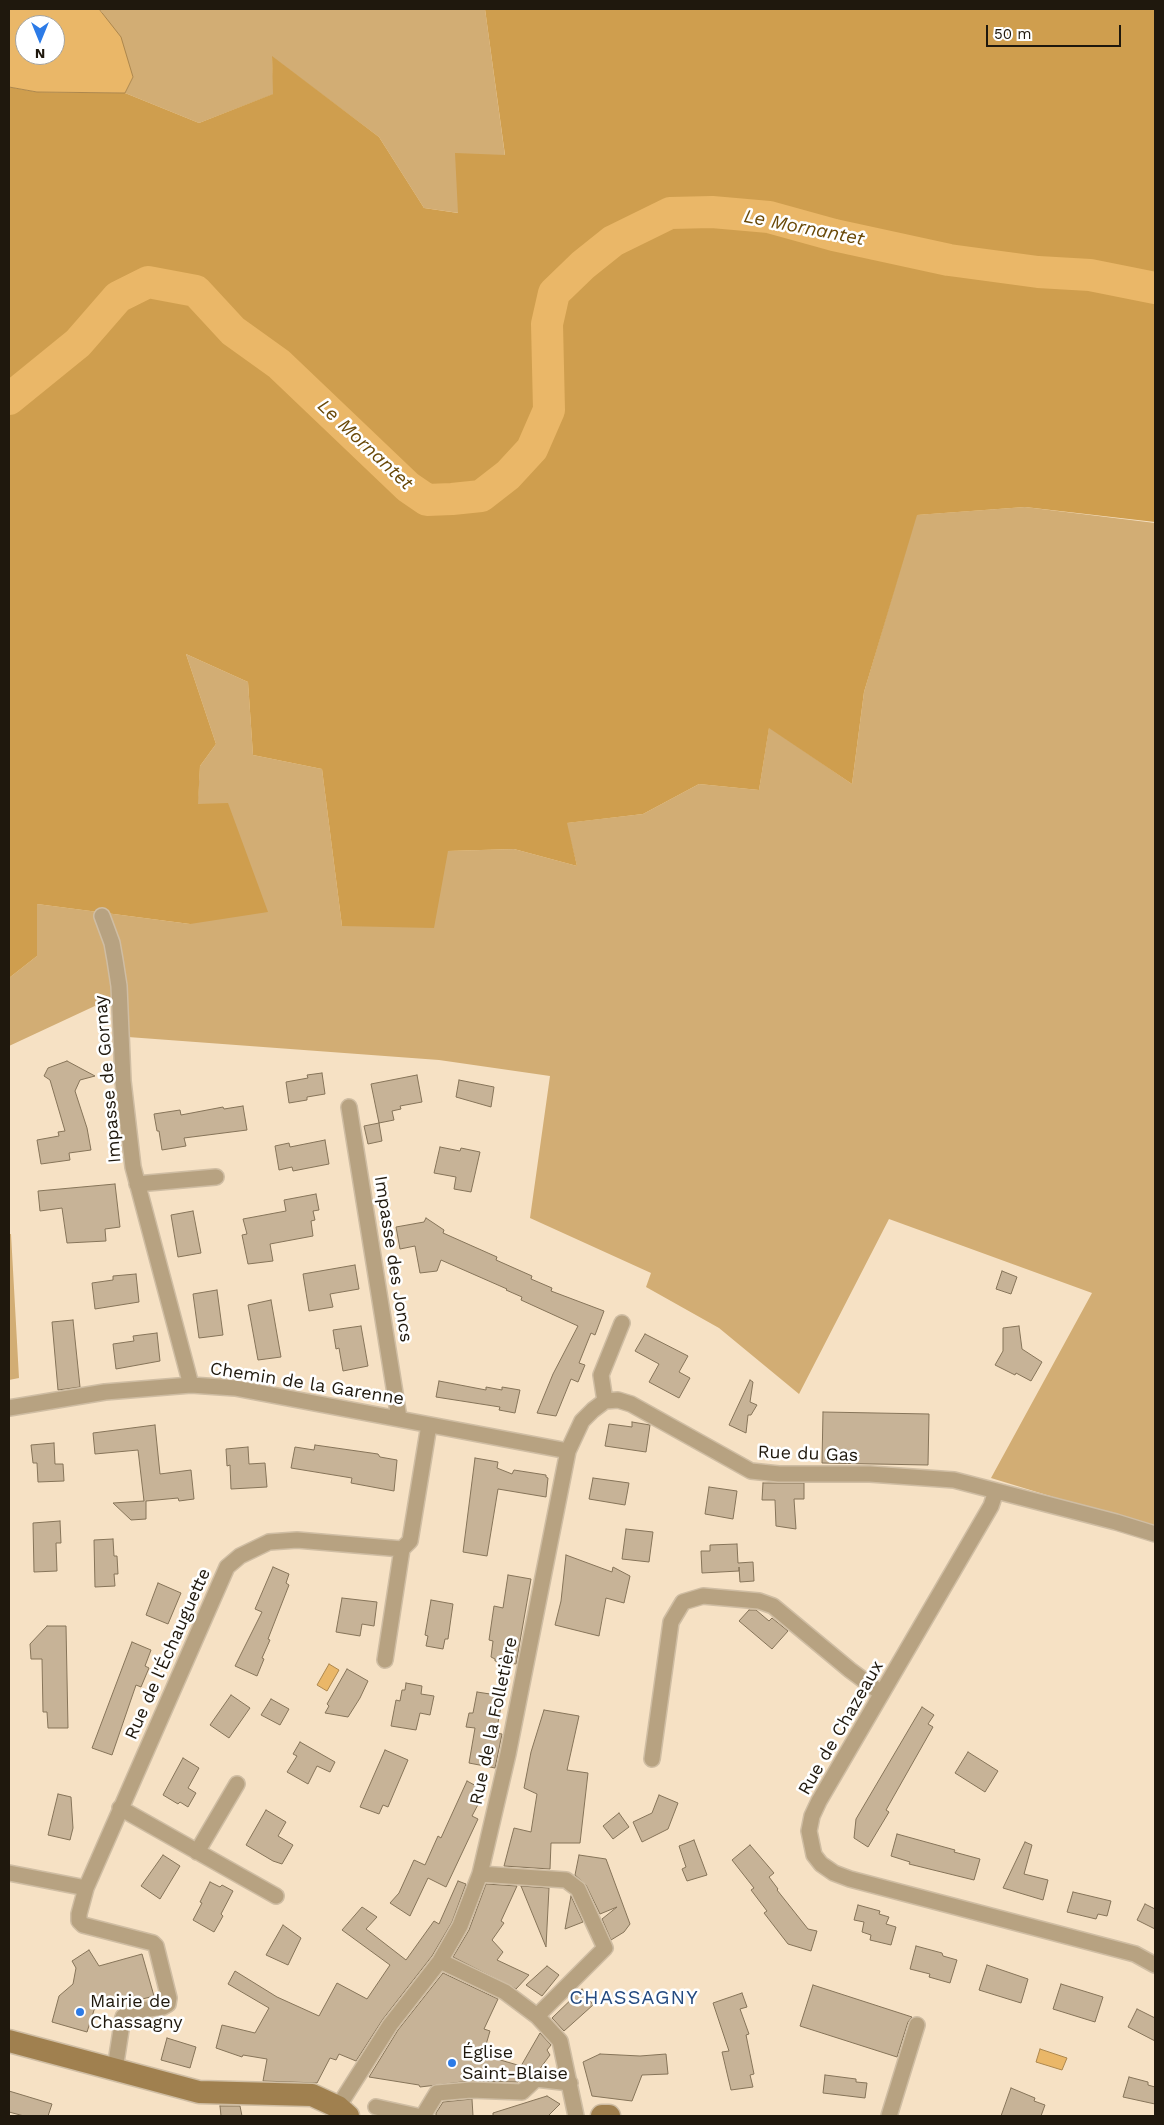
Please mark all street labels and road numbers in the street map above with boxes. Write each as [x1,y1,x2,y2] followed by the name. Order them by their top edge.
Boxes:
[90,994,126,1164] street label: Impasse de Gornay
[369,1174,417,1344] street label: Impasse des Joncs
[208,1358,406,1410] street label: Chemin de la Garenne
[757,1441,859,1467] street label: Rue du Gas
[120,1565,216,1743] street label: Rue de l'Échauguette
[466,1635,522,1807] street label: Rue de la Folletière
[794,1657,888,1799] street label: Rue de Chazeaux

